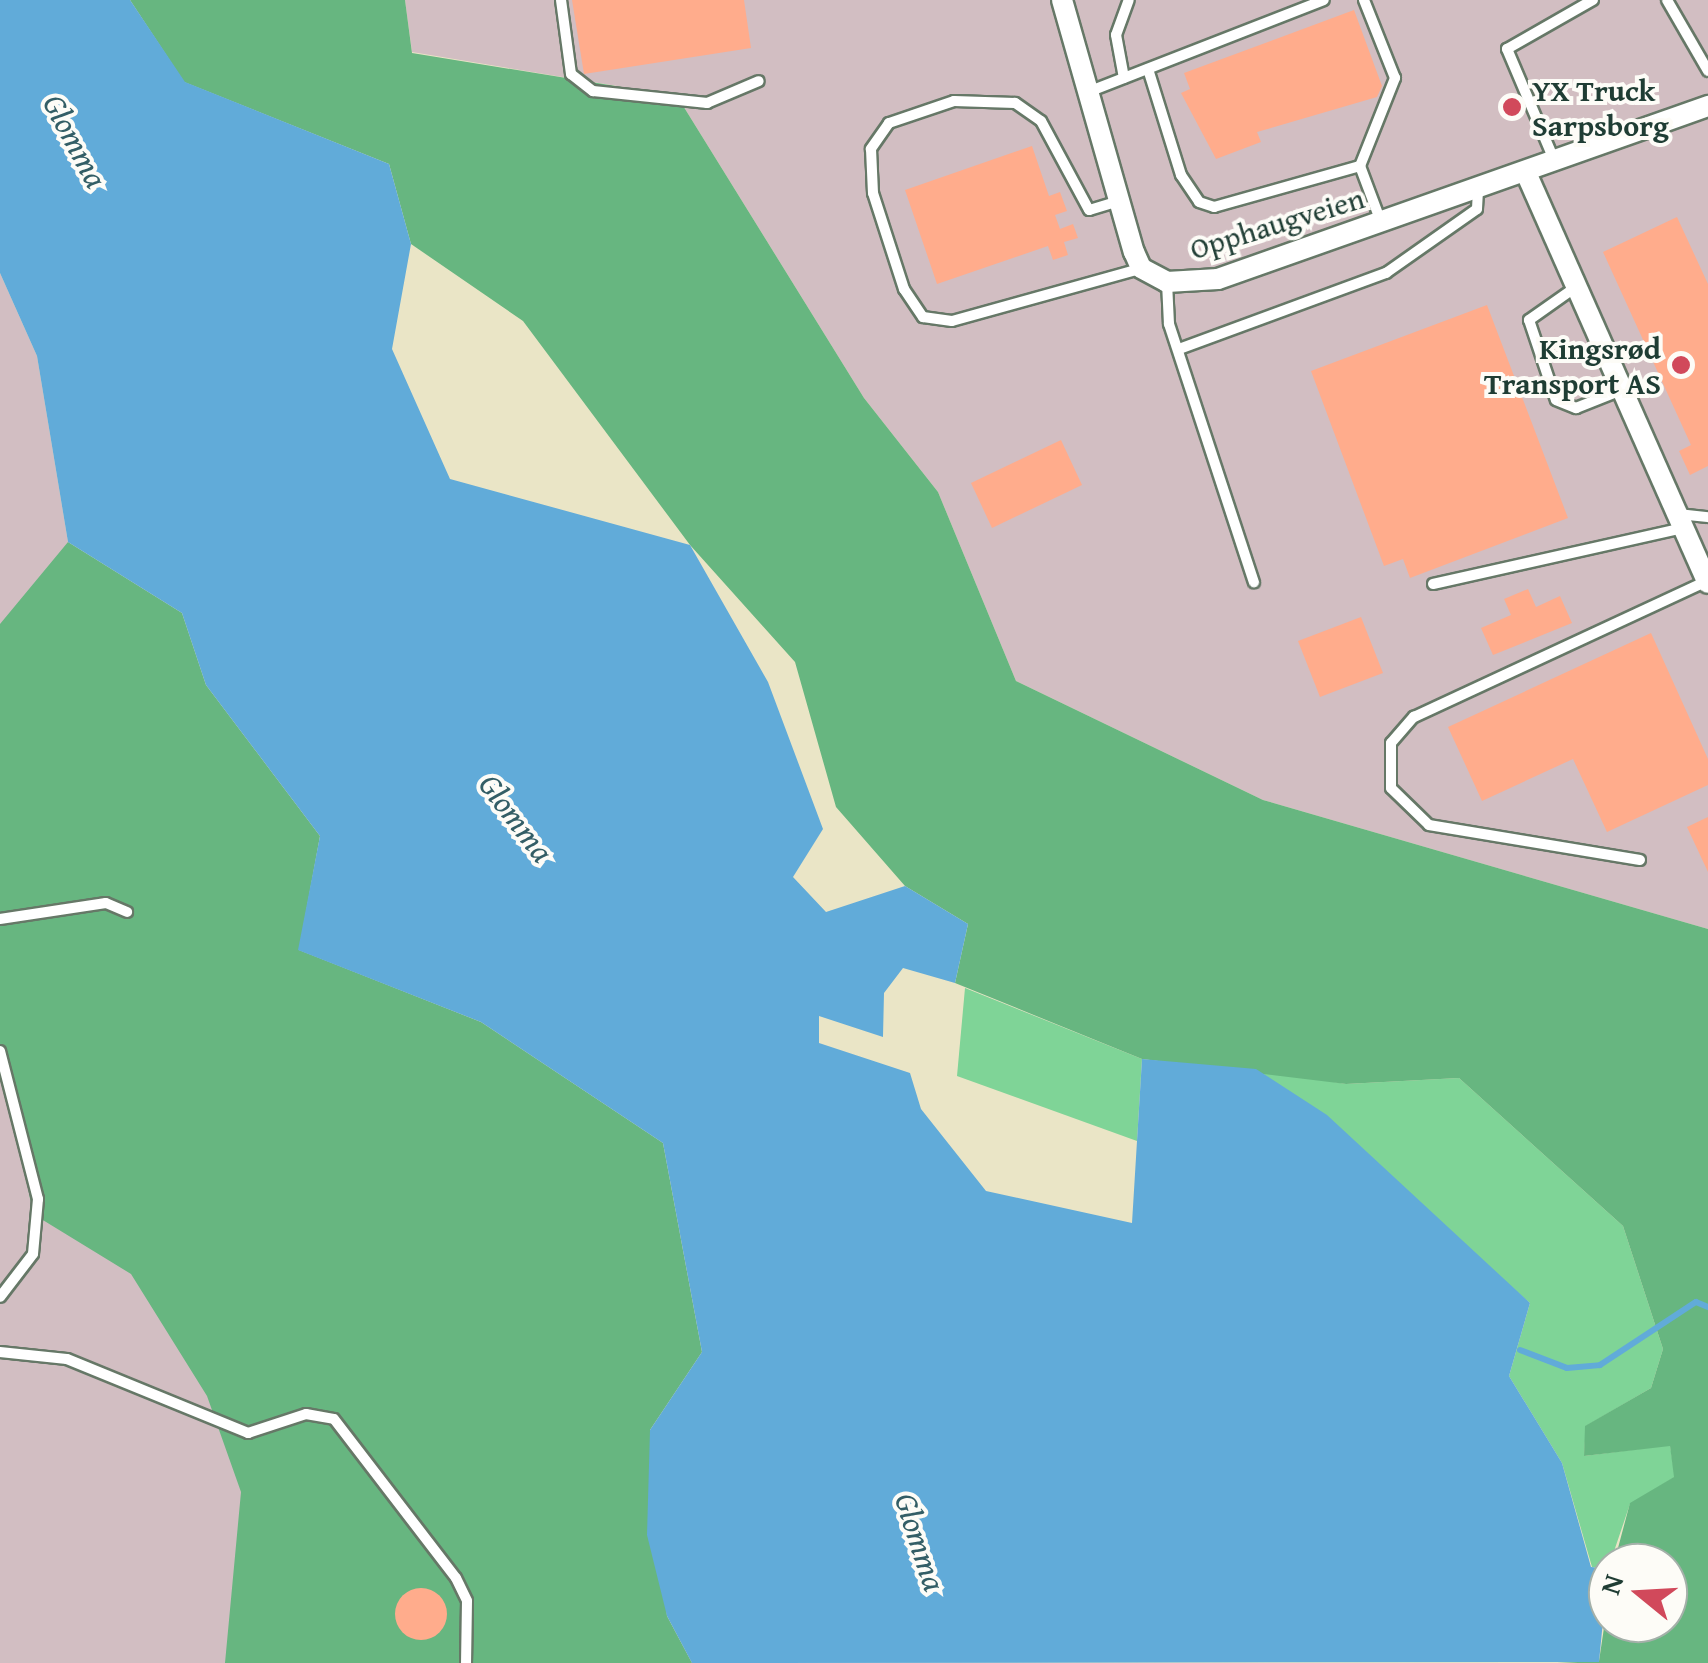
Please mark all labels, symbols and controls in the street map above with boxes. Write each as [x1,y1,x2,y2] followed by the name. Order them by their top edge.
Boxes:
[1532,72,1669,142] place label: YX Truck Sarpsborg
[34,88,116,194] water label: Glomma
[1501,96,1523,118] marker: YX Truck Sarpsborg
[1185,179,1369,267] street label: Opphaugveien
[1484,330,1661,400] place label: Kingsrød Transport AS
[1670,354,1692,376] marker: Kingsrød Transport AS
[470,766,562,870] water label: Glomma
[886,1488,954,1596] water label: Glomma
[1588,1543,1688,1643] north arrow
[1589,1569,1633,1599] text: N

